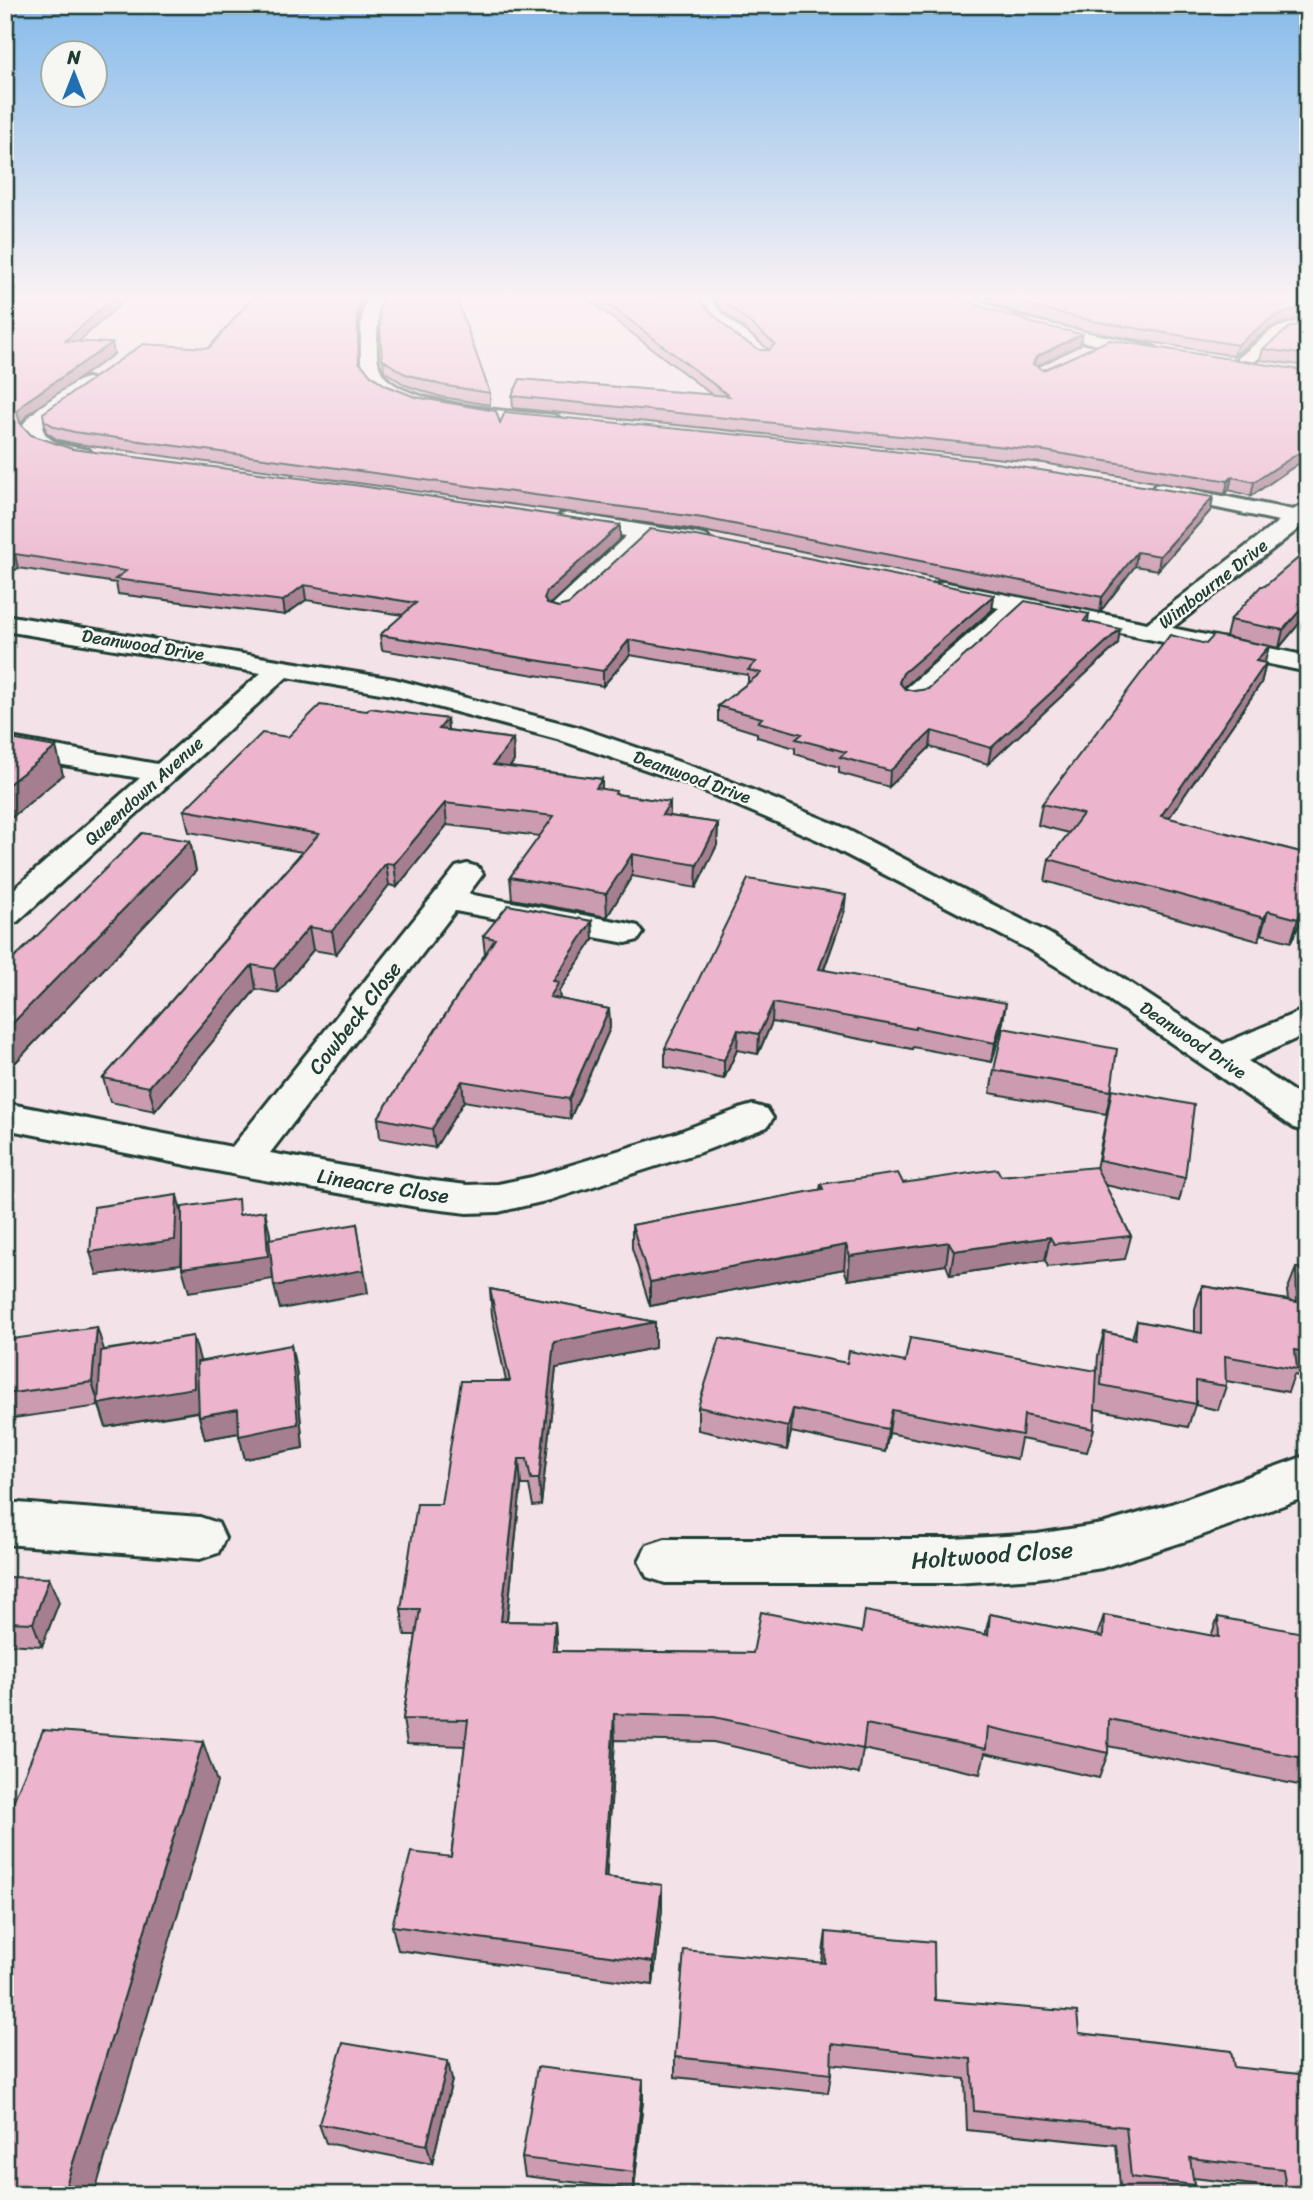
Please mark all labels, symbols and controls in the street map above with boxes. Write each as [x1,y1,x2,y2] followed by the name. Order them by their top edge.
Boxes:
[38,38,108,108] north arrow
[66,41,81,74] text: N
[1151,530,1275,637] street label: Wimbourne Drive
[79,620,207,671] street label: Deanwood Drive
[77,728,211,854] street label: Queendown Avenue
[628,741,756,813] street label: Deanwood Drive
[298,952,412,1083] street label: Cowbeck Close
[1133,992,1253,1088] street label: Deanwood Drive
[314,1157,452,1215] street label: Lineacre Close
[910,1528,1074,1582] street label: Holtwood Close

